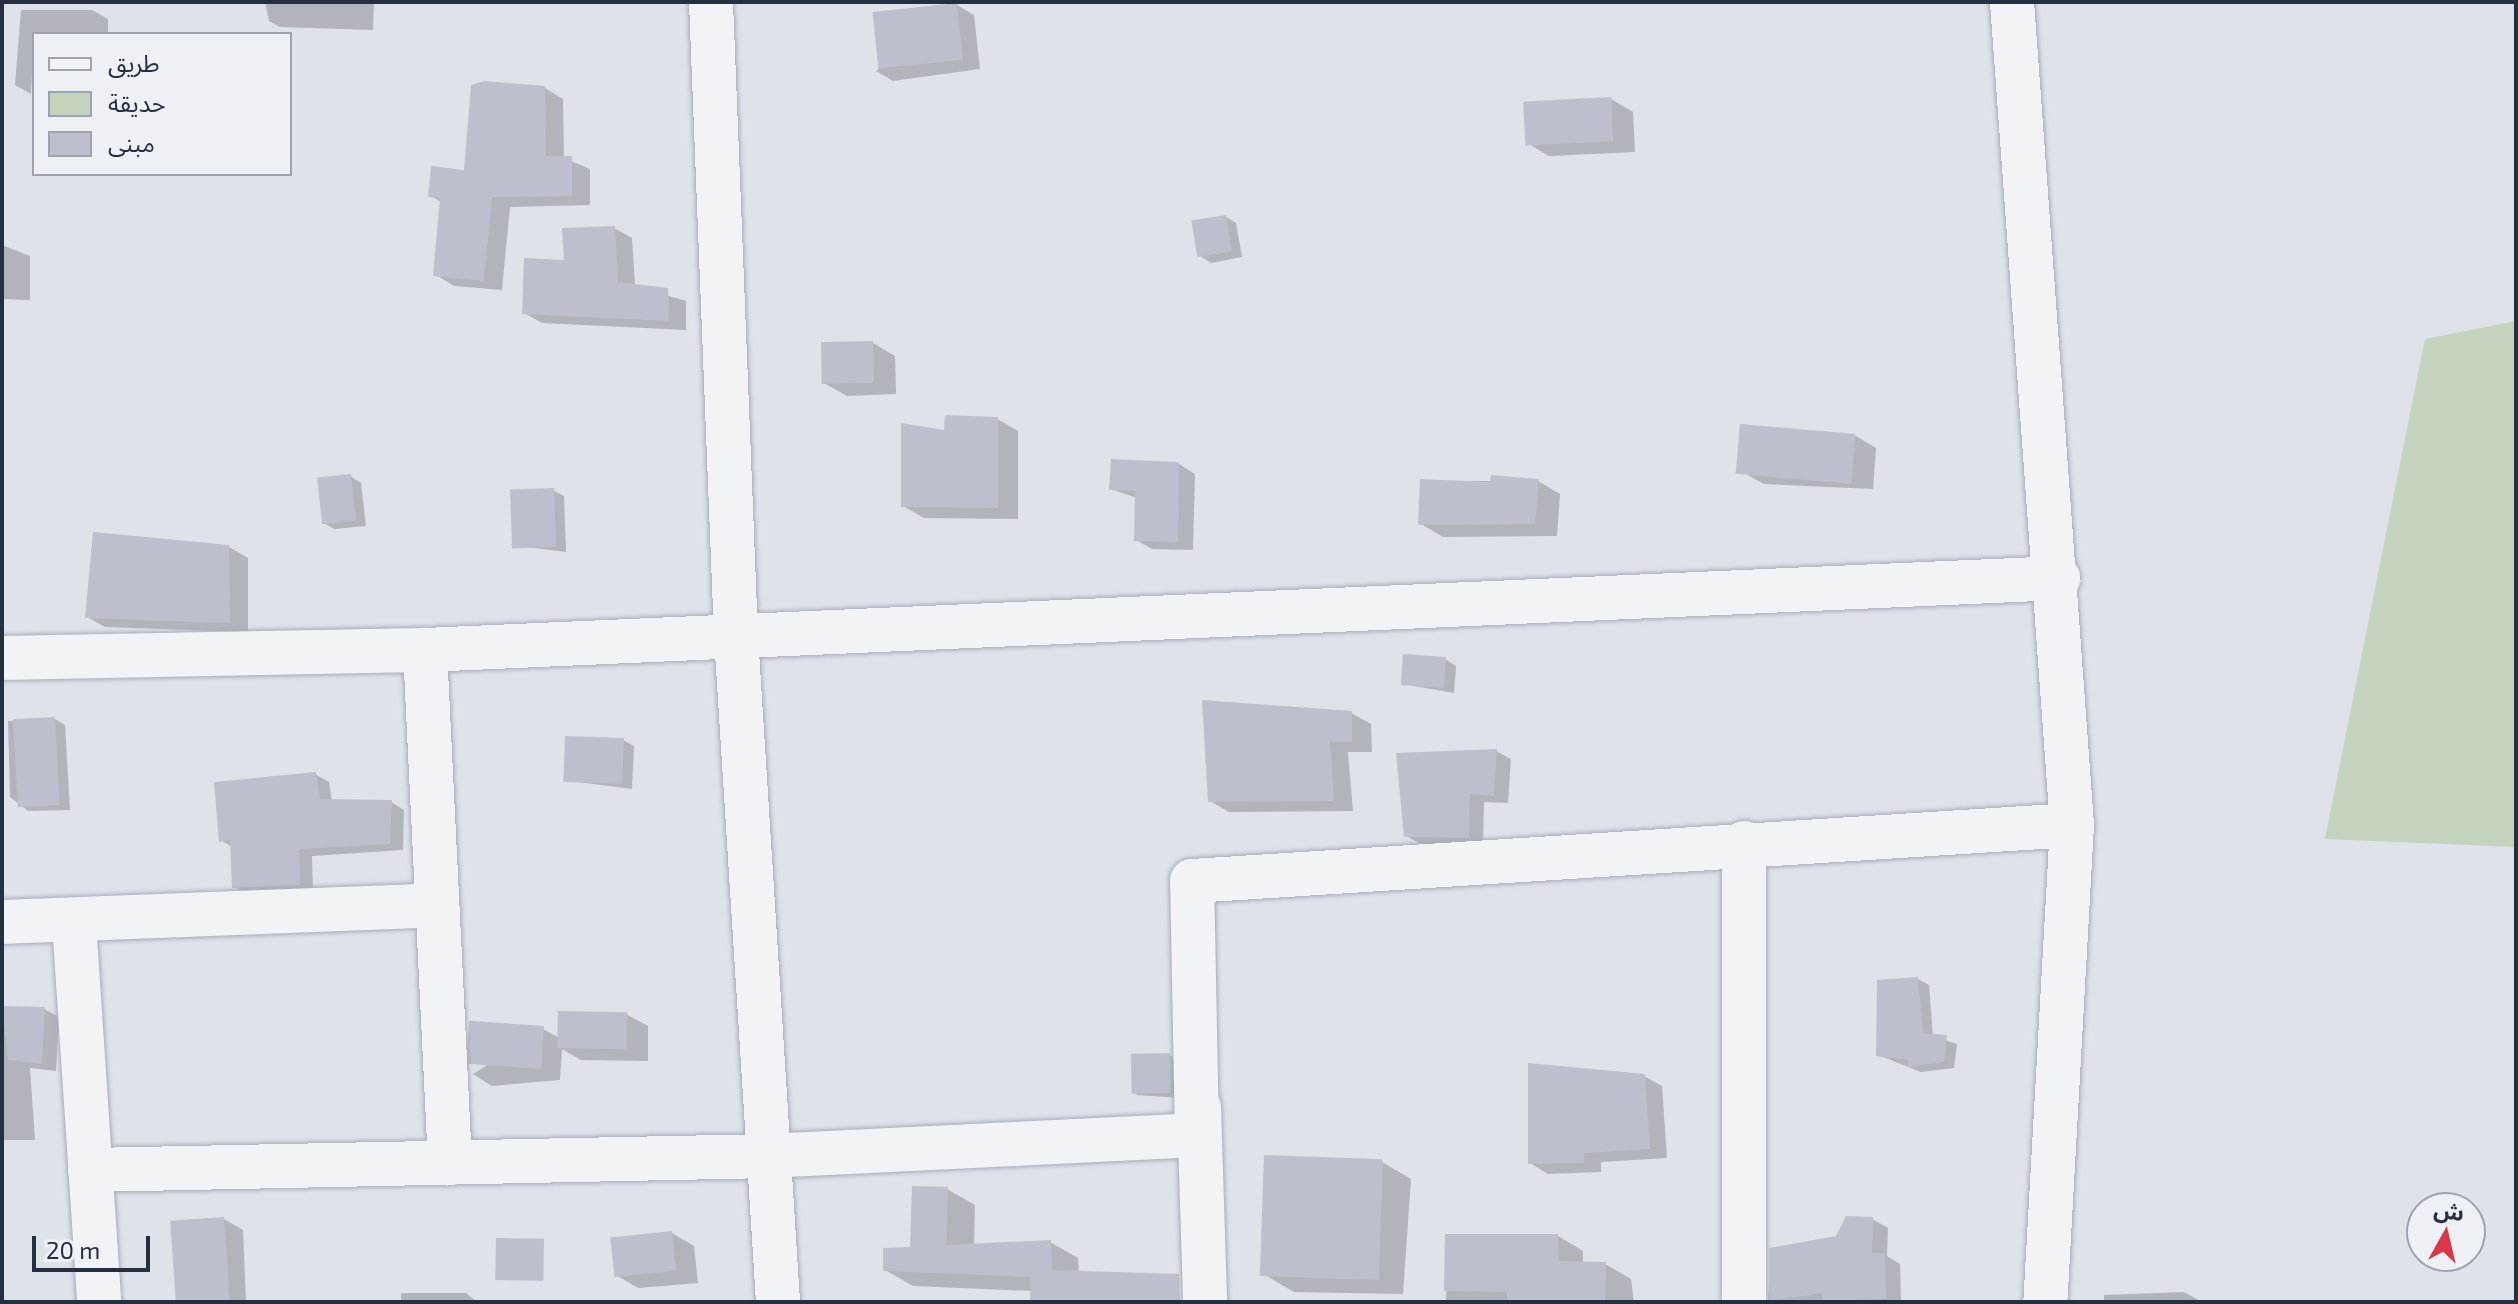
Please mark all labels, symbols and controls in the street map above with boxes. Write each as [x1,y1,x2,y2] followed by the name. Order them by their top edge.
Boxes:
[32,32,292,176] legend
[108,48,160,77] text: طريق
[108,88,166,117] text: حديقة
[108,128,155,157] text: مبنى
[2406,1192,2486,1272] north arrow
[2432,1195,2466,1225] text: ش
[36,1220,154,1270] scale bar
[46,1235,100,1264] text: 20 m

